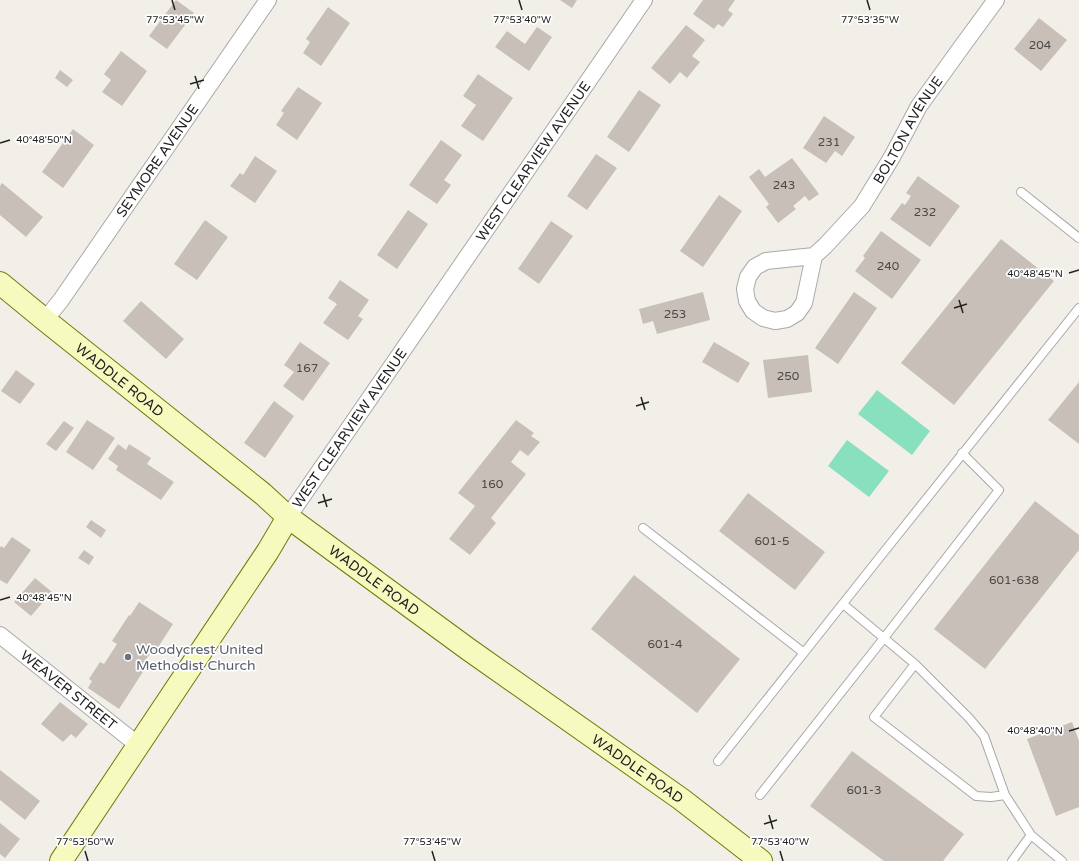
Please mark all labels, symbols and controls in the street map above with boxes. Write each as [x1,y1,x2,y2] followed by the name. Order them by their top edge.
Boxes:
[146,14,204,26] text: 77°53'45"W
[493,14,551,26] text: 77°53'40"W
[841,14,899,26] text: 77°53'35"W
[1029,38,1052,52] house number: 204
[869,73,946,187] street label: BOLTON AVENUE
[472,78,594,244] street label: WEST CLEARVIEW AVENUE
[112,101,202,220] street label: SEYMORE AVENUE
[16,134,72,146] text: 40°48'50"N
[818,135,840,149] house number: 231
[773,178,795,192] house number: 243
[914,205,936,219] house number: 232
[877,259,900,273] house number: 240
[1007,268,1063,280] text: 40°48'45"N
[664,307,686,321] house number: 253
[72,339,167,420] street label: WADDLE ROAD
[288,345,410,511] street label: WEST CLEARVIEW AVENUE
[296,361,318,375] house number: 167
[777,369,800,383] house number: 250
[481,477,504,491] house number: 160
[754,534,790,548] house number: 601-5
[325,541,423,619] street label: WADDLE ROAD
[989,573,1039,587] house number: 601-638
[16,592,72,604] text: 40°48'45"N
[647,637,683,651] house number: 601-4
[136,641,263,674] place label: Woodycrest United Methodist Church
[17,646,121,734] street label: WEAVER STREET
[123,652,133,662] marker: Woodycrest United Methodist Church
[1007,725,1063,737] text: 40°48'40"N
[589,730,687,807] street label: WADDLE ROAD
[846,783,882,797] house number: 601-3
[56,836,114,848] text: 77°53'50"W
[403,836,461,848] text: 77°53'45"W
[751,836,809,848] text: 77°53'40"W

